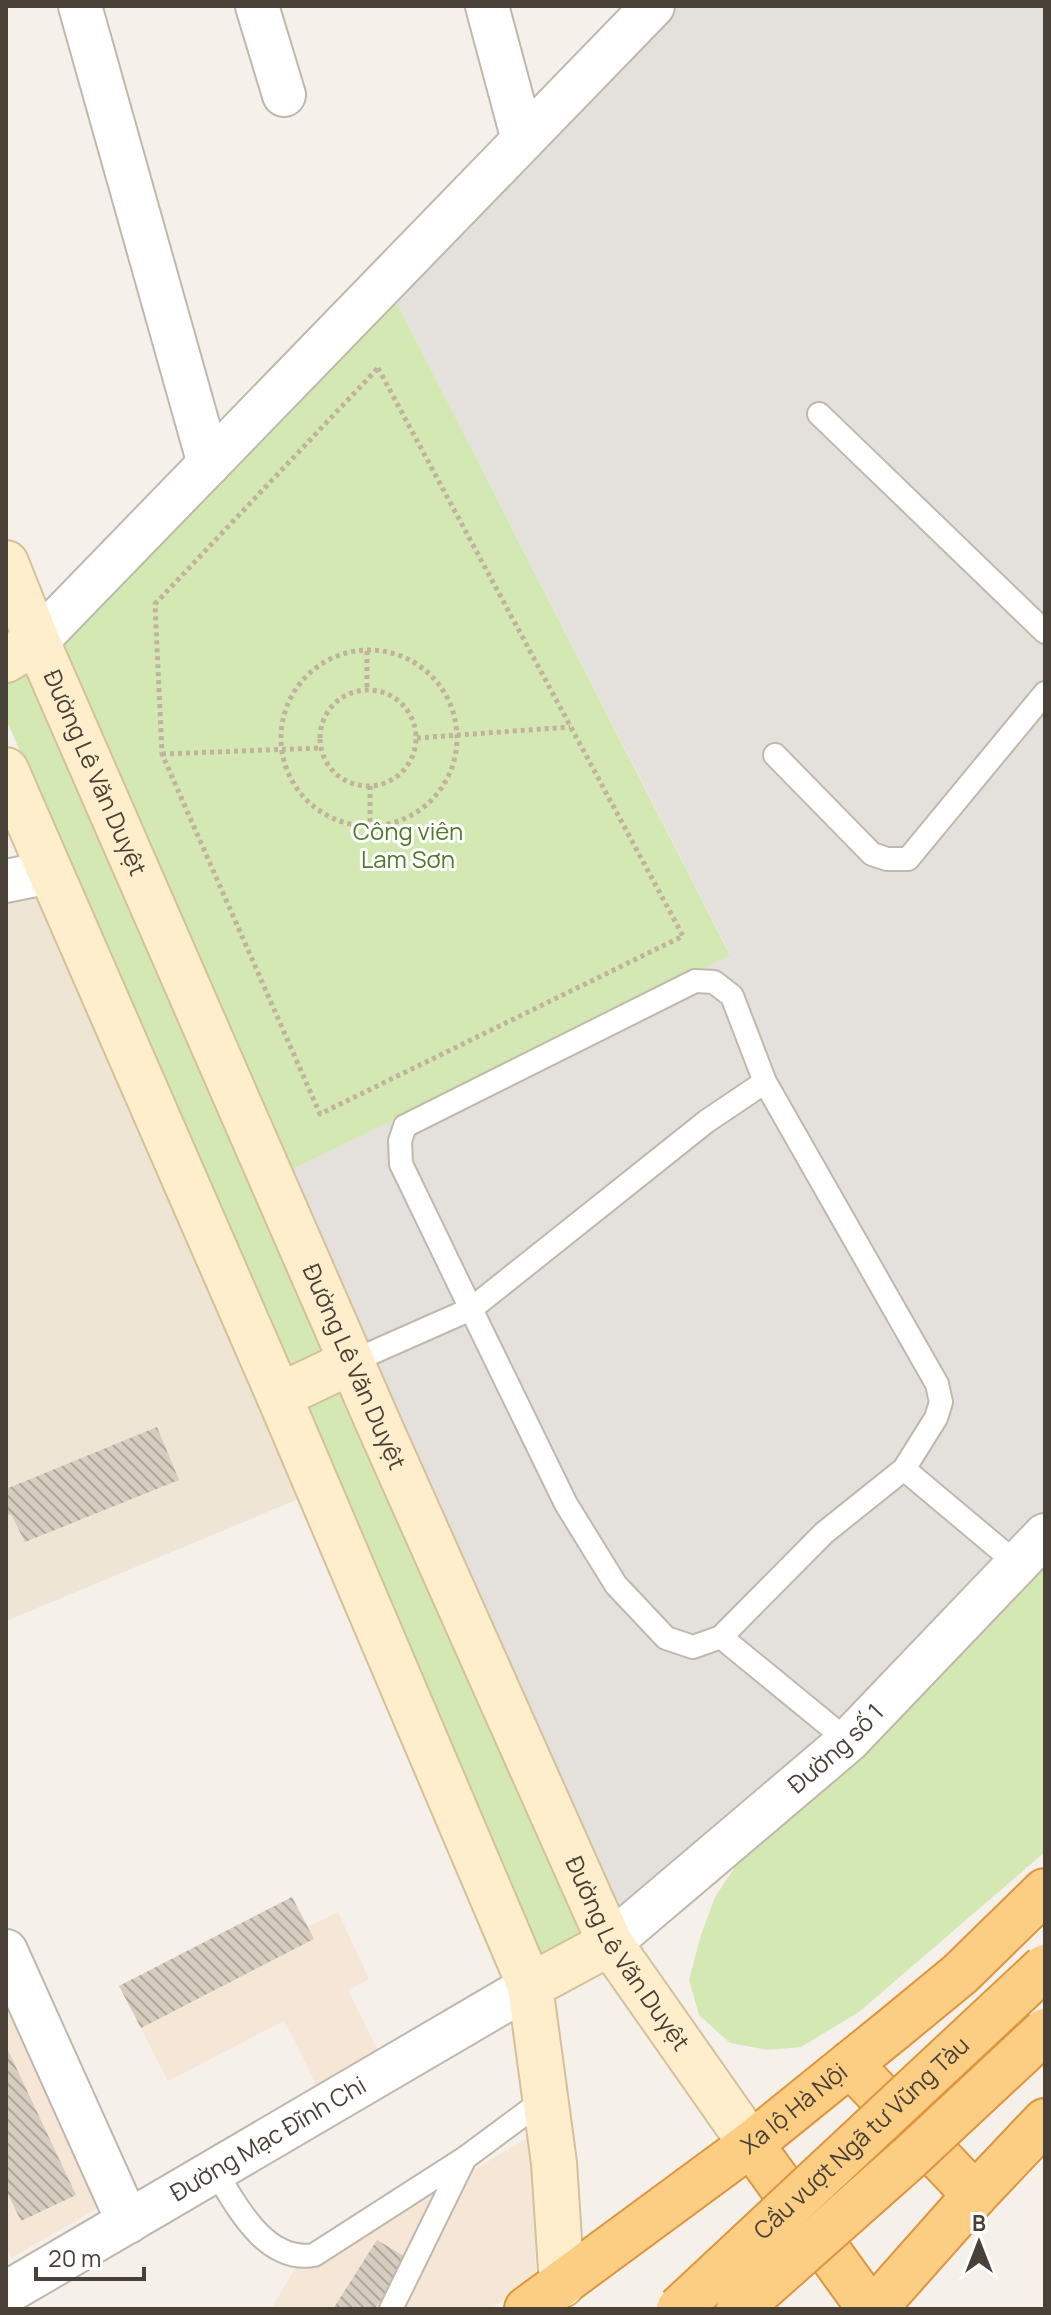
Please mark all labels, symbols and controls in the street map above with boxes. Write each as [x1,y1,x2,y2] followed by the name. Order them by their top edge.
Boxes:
[37,664,155,880] street label: Đường Lê Văn Duyệt
[353,814,463,875] park label: Công viên Lam Sơn
[296,1258,415,1474] street label: Đường Lê Văn Duyệt
[780,1696,890,1800] street label: Đường số 1
[558,1851,698,2057] street label: Đường Lê Văn Duyệt
[746,2028,976,2246] street label: Cầu vượt Ngã tư Vũng Tàu
[734,2055,854,2161] street label: Xa lộ Hà Nội
[164,2068,372,2208] street label: Đường Mạc Đĩnh Chi
[939,2203,1019,2283] north arrow
[972,2208,986,2238] text: B
[36,2231,144,2281] scale bar
[48,2241,101,2274] text: 20 m

